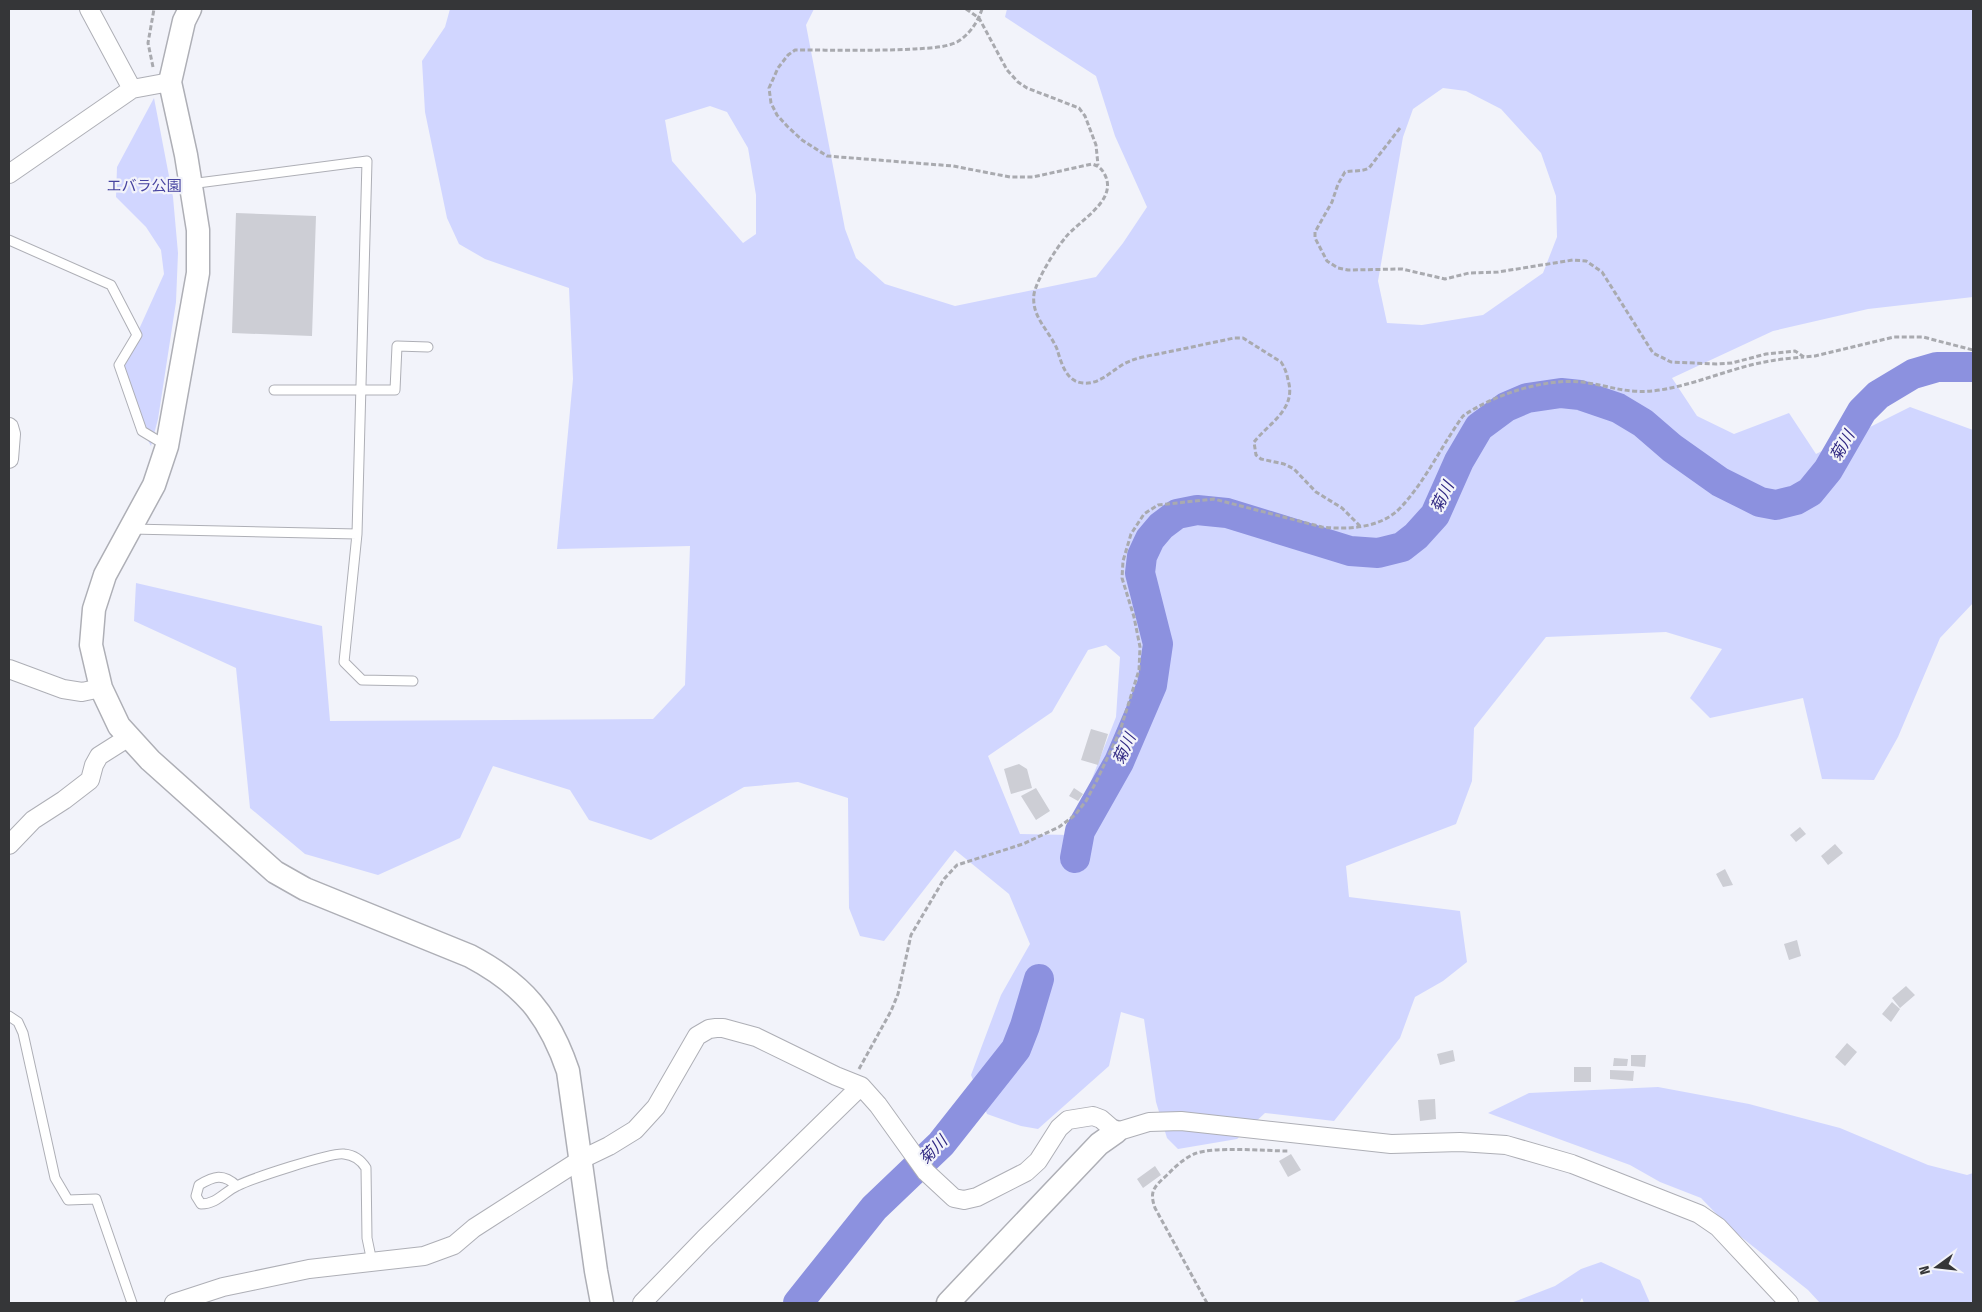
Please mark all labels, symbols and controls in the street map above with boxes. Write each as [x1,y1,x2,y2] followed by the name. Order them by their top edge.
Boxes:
[106,177,182,195] park label: エバラ公園
[1826,426,1859,465] water label: 菊川
[1426,477,1458,516] water label: 菊川
[1109,729,1140,768] water label: 菊川
[915,1130,952,1168] water label: 菊川
[1912,1242,1962,1292] north arrow
[1916,1264,1934,1276] text: N

